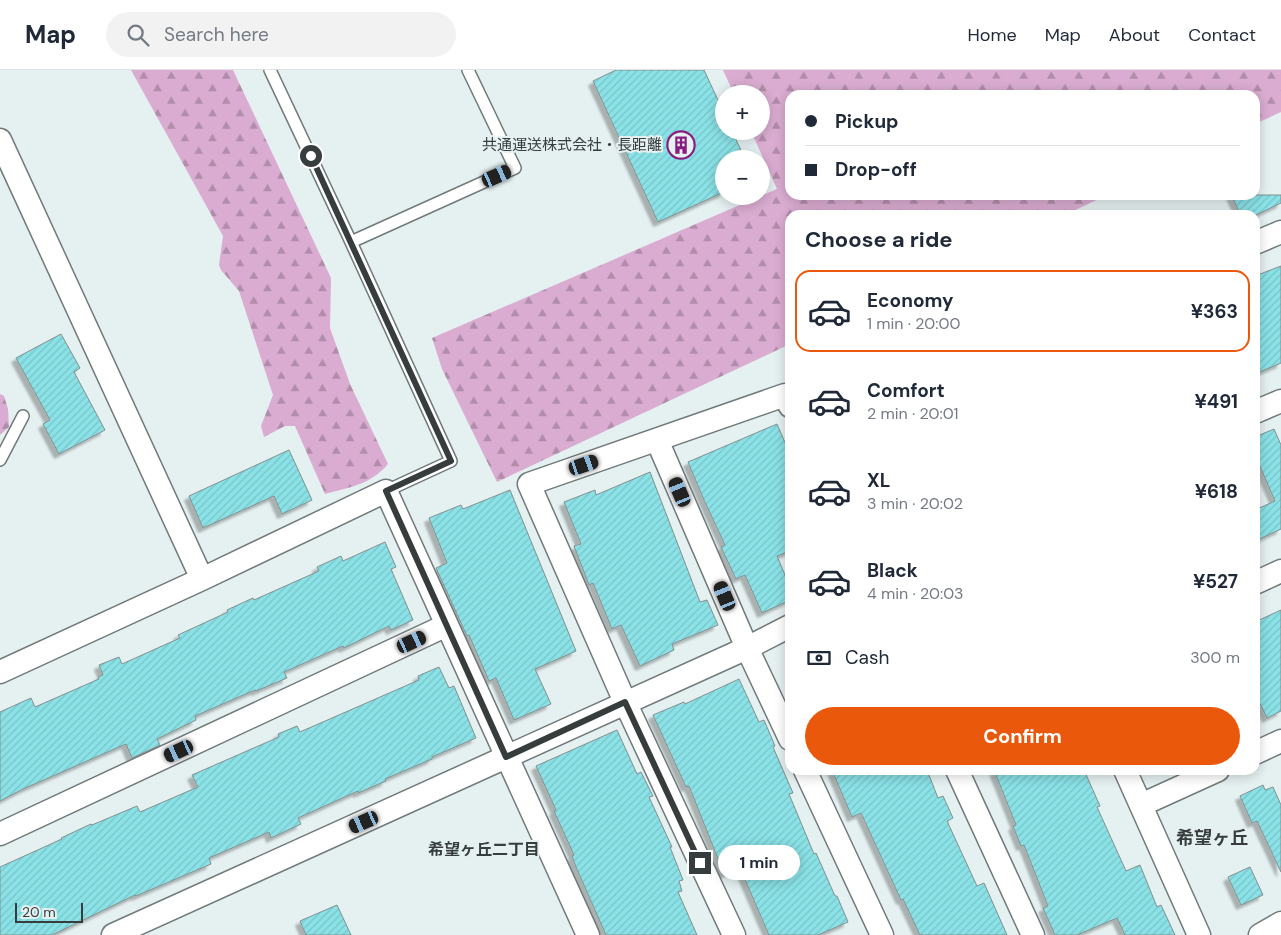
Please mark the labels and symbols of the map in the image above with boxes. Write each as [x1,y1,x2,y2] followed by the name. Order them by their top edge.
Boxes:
[666,130,696,160] building icon: 共通運送株式会社・長距離
[482,135,662,155] place label: 共通運送株式会社・長距離
[300,145,322,167] route start
[480,163,513,189] car
[567,453,600,477] car
[667,475,692,509] car
[712,579,737,613] car
[395,629,428,655] car
[162,738,195,764] car
[347,809,380,835] car
[1176,826,1248,850] district label: 希望ヶ丘
[428,839,540,860] district label: 希望ヶ丘二丁目
[718,846,800,880] callout: 1 min
[689,852,711,874] route end
[15,900,82,923] scale bar

